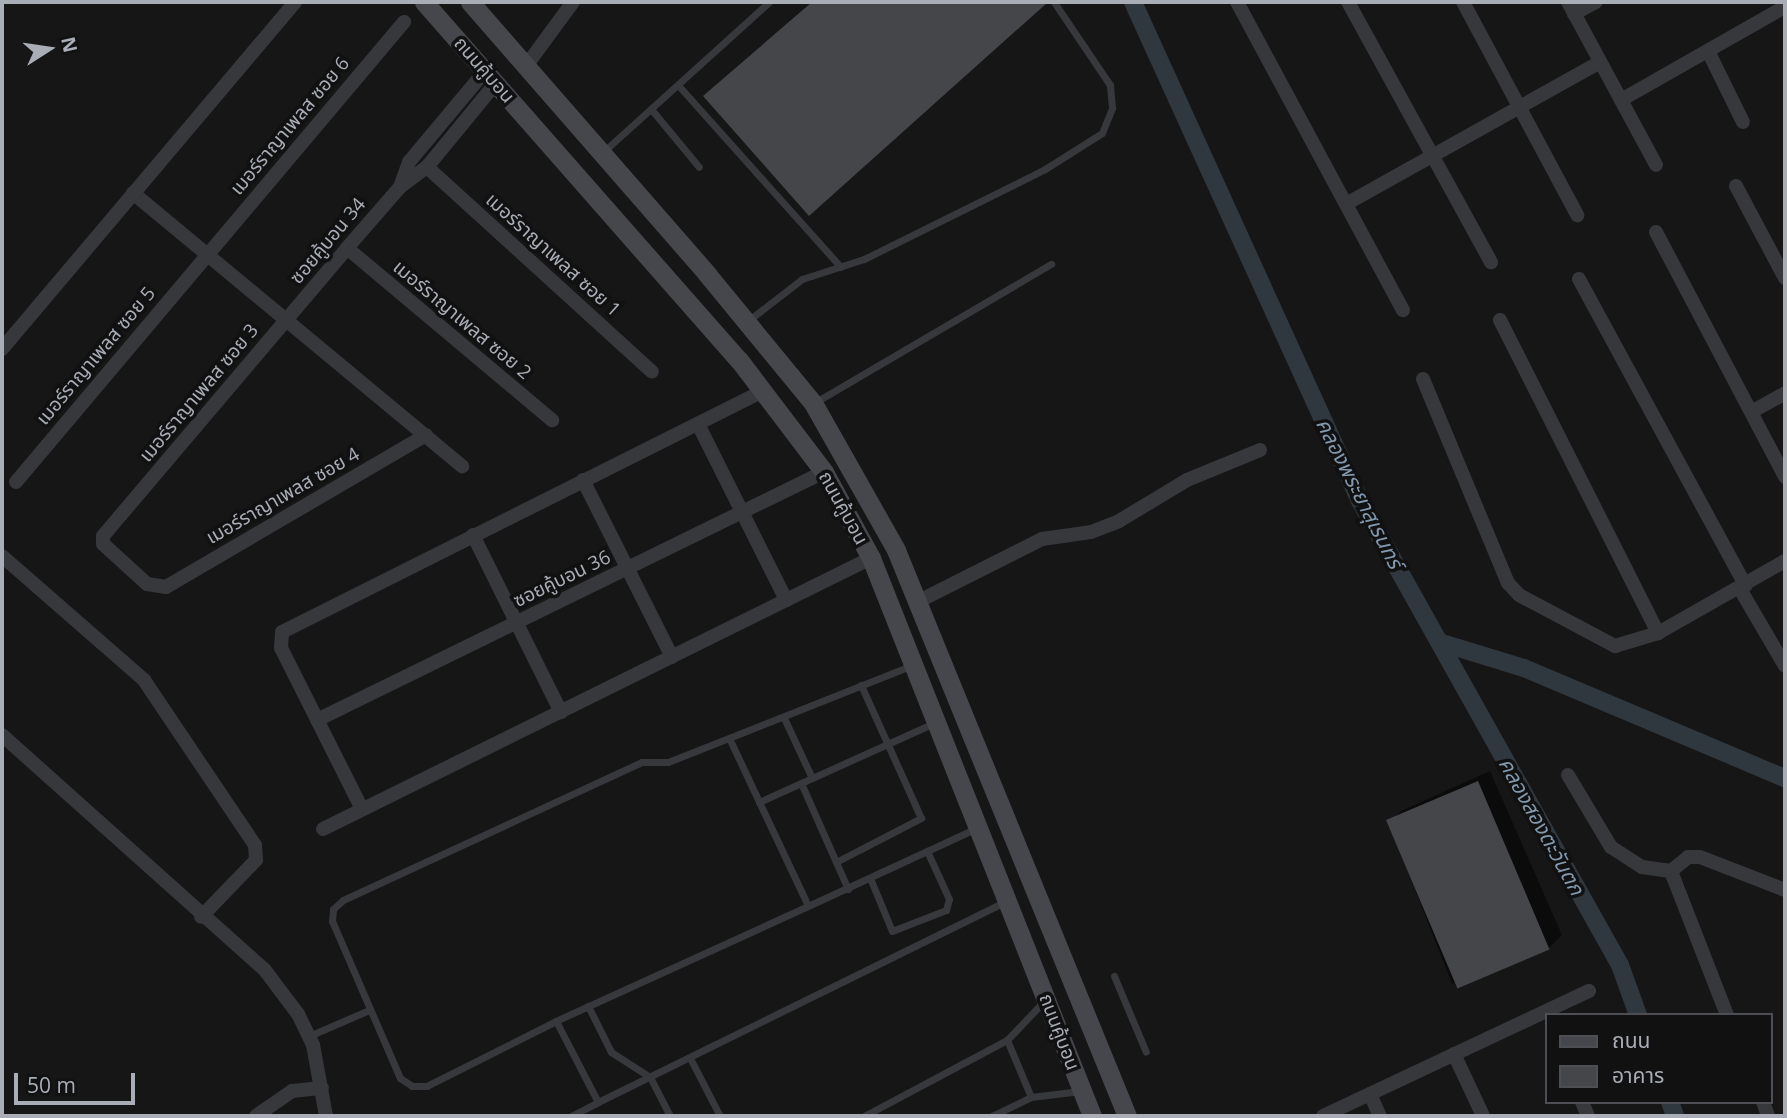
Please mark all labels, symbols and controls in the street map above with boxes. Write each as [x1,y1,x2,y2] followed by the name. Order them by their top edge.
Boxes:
[14,14,84,84] north arrow
[449,32,519,108] street label: ถนนคู้บอน
[55,34,84,55] text: N
[226,52,354,200] street label: เมอร์ราญาเพลส ซอย 6
[481,189,625,321] street label: เมอร์ราญาเพลส ซอย 1
[285,193,371,289] street label: ซอยคู้บอน 34
[388,256,536,384] street label: เมอร์ราญาเพลส ซอย 2
[32,282,160,430] street label: เมอร์ราญาเพลส ซอย 5
[135,319,263,467] street label: เมอร์ราญาเพลส ซอย 3
[1311,414,1409,572] water label: คลองพระยาสุเรนทร์
[202,443,364,549] street label: เมอร์ราญาเพลส ซอย 4
[814,467,872,549] street label: ถนนคู้บอน
[510,546,614,612] street label: ซอยคู้บอน 36
[1494,753,1590,899] water label: คลองสองตะวันตก
[1034,990,1084,1074] street label: ถนนคู้บอน
[1546,1013,1773,1104] legend
[1612,1026,1650,1054] text: ถนน
[18,1058,138,1102] scale bar
[1612,1061,1664,1089] text: อาคาร
[27,1071,76,1099] text: 50 m

